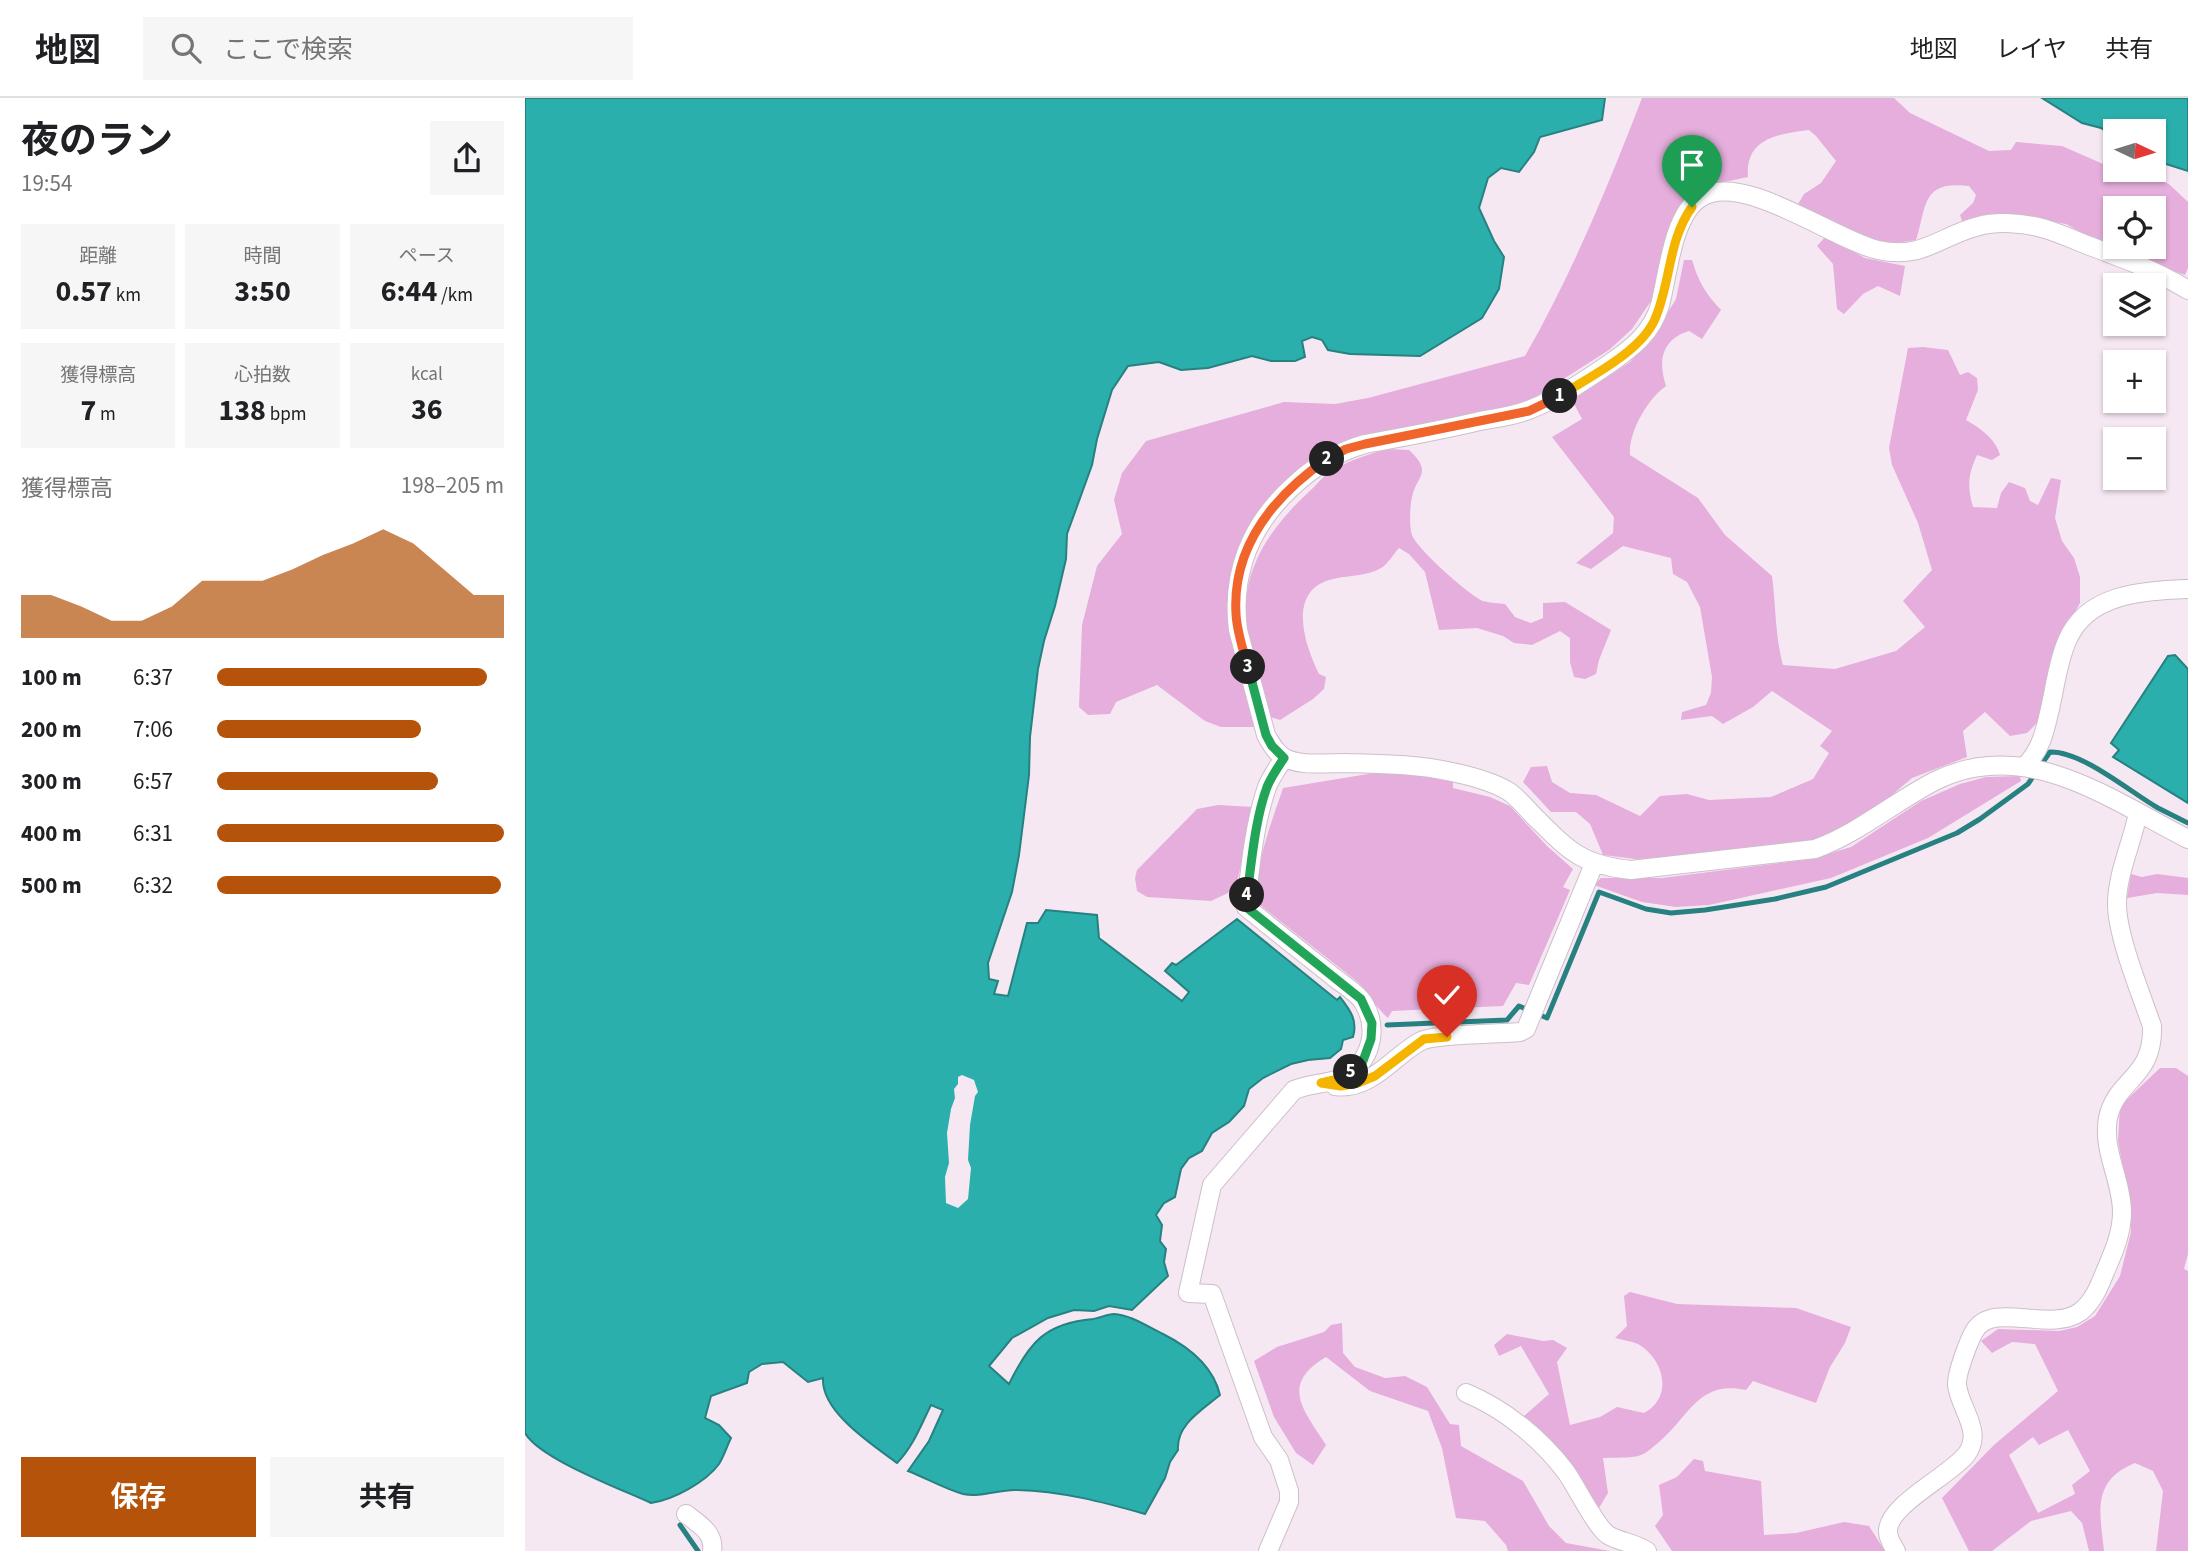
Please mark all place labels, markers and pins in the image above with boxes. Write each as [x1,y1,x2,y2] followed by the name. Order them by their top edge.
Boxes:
[1662,135,1722,207] pin
[1543,378,1577,414] pin: 1
[1309,442,1345,476] pin: 2
[1231,650,1265,684] pin: 3
[1229,878,1265,912] pin: 4
[1417,965,1477,1037] pin
[1333,1054,1369,1090] pin: 5

